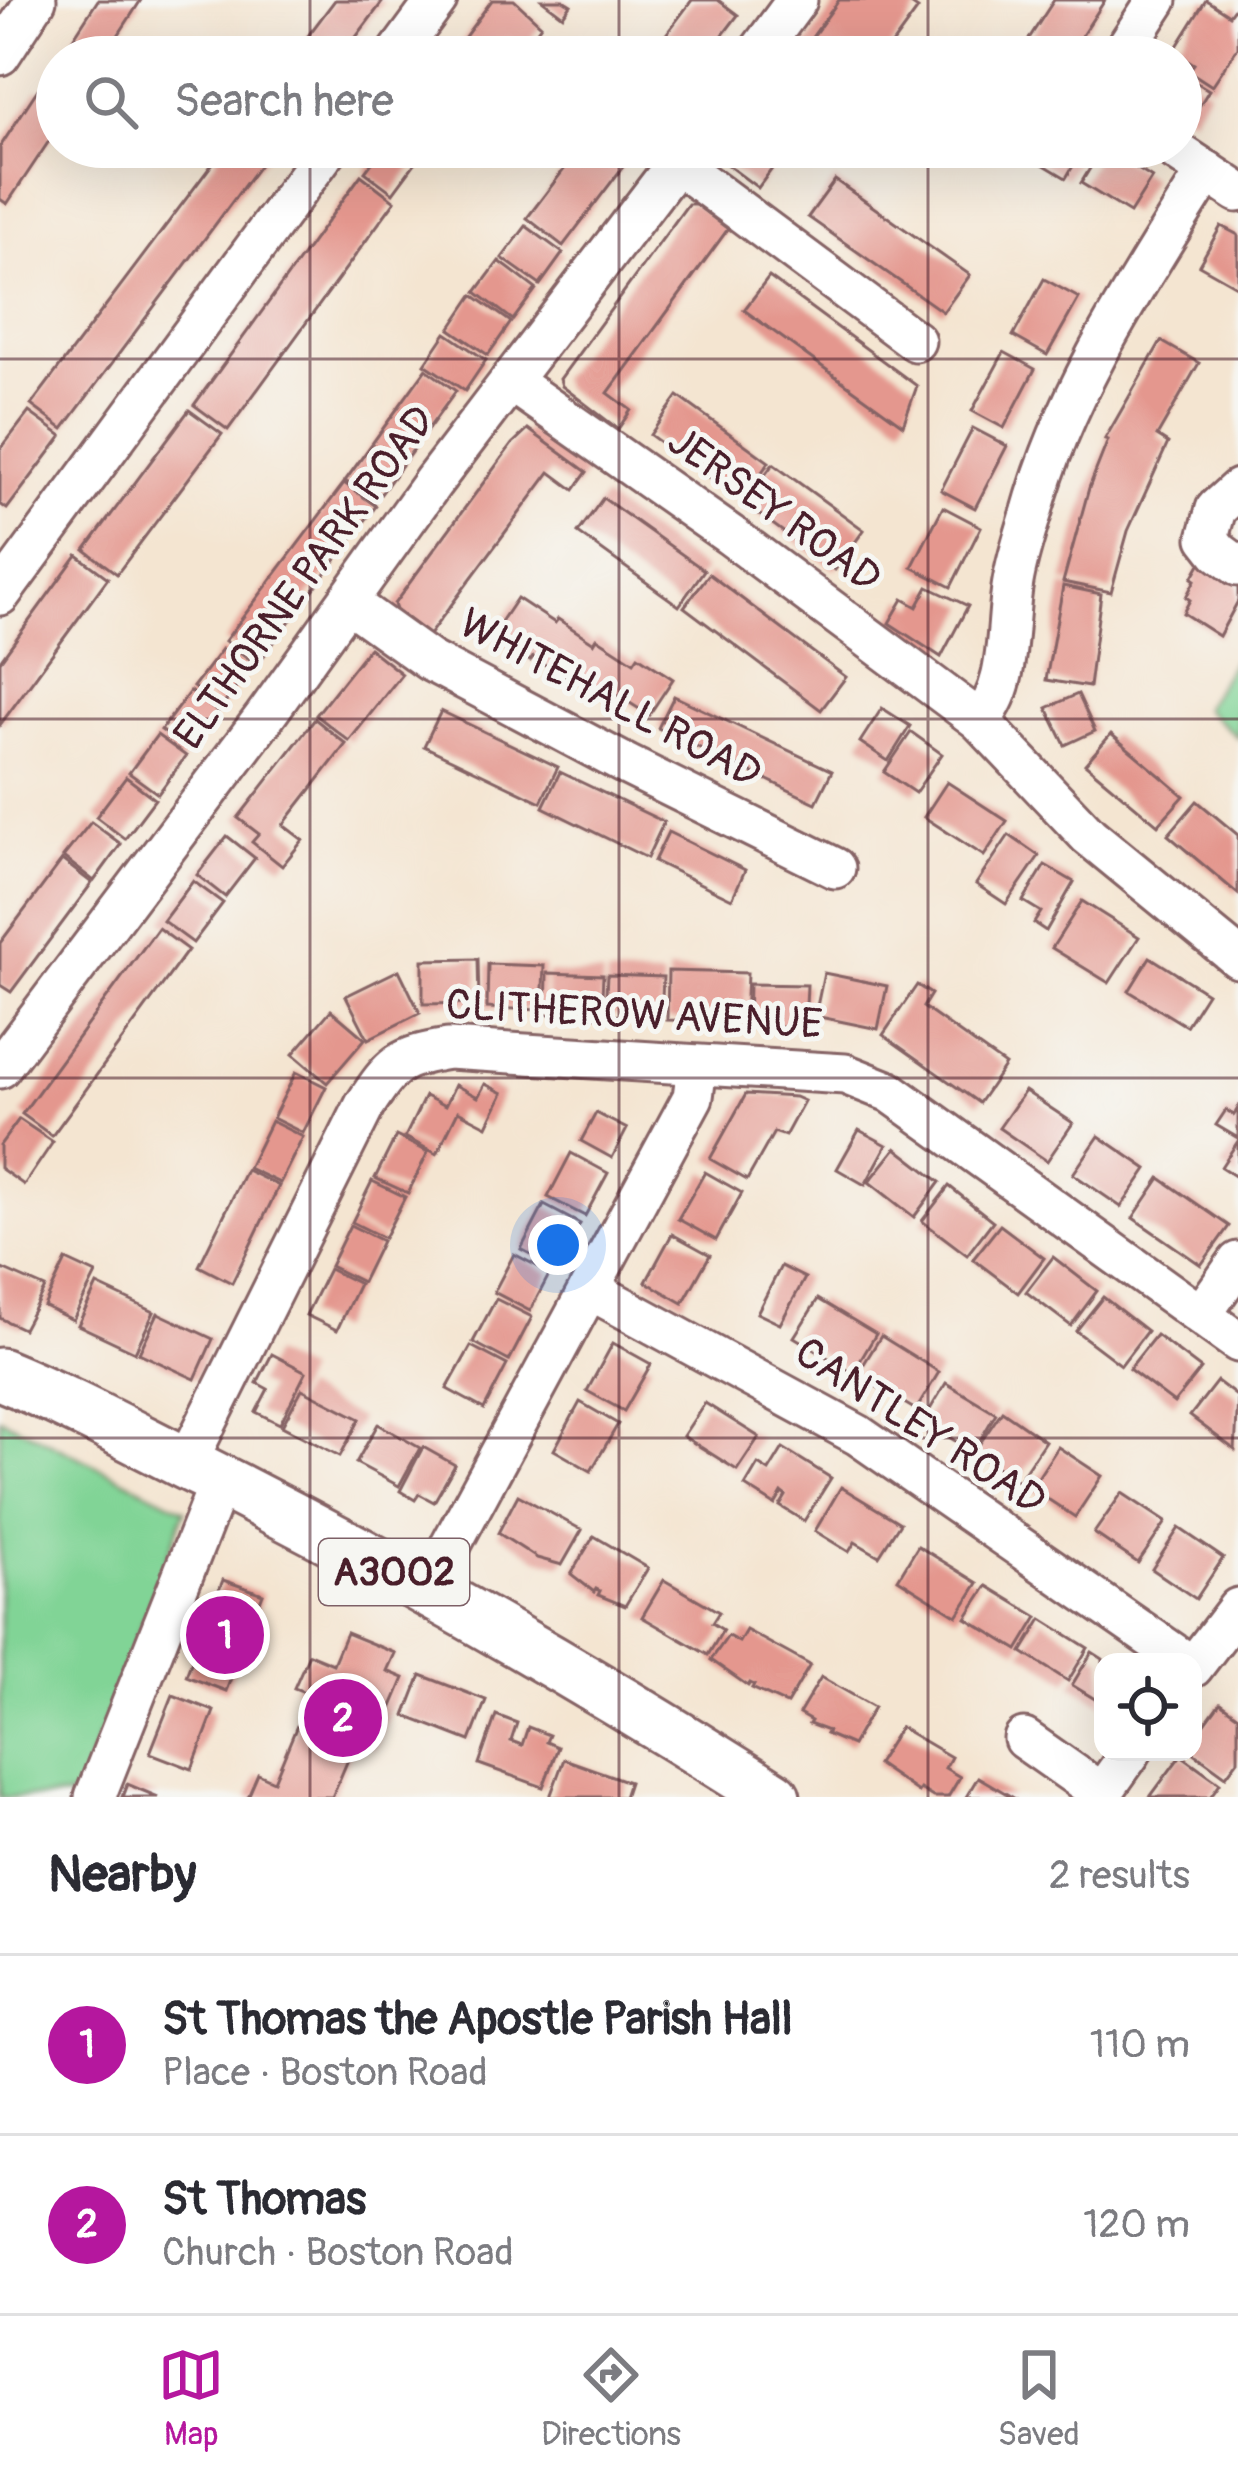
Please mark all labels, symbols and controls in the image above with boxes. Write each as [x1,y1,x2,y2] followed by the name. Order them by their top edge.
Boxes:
[36,36,1202,168] search box
[78,69,144,135] icon: search
[174,74,394,130] text: Search here
[163,396,447,760] street label: ELTHORNE PARK ROAD
[657,415,891,605] street label: JERSEY ROAD
[450,598,770,800] street label: WHITEHALL ROAD
[444,979,824,1051] street label: CLITHEROW AVENUE
[528,1215,588,1275] your location
[785,1327,1055,1527] street label: CANTLEY ROAD
[319,1539,469,1605] road number: A3002
[186,1590,264,1680] pin: 1
[1094,1653,1202,1761] map controls
[1094,1653,1202,1761] button: locate
[304,1673,382,1763] pin: 2
[48,1843,196,1907] text: Nearby
[1049,1851,1190,1900] text: 2 results
[162,1992,792,2048] text: St Thomas the Apostle Parish Hall
[79,2020,95,2069] text: 1
[1090,2020,1190,2069] text: 110 m
[162,2048,488,2097] text: Place · Boston Road
[162,2172,366,2228] text: St Thomas
[76,2200,98,2249] text: 2
[1083,2200,1190,2249] text: 120 m
[162,2228,514,2277] text: Church · Boston Road
[158,2342,224,2455] tab: Map
[541,2342,681,2455] tab: Directions
[998,2342,1080,2455] tab: Saved

